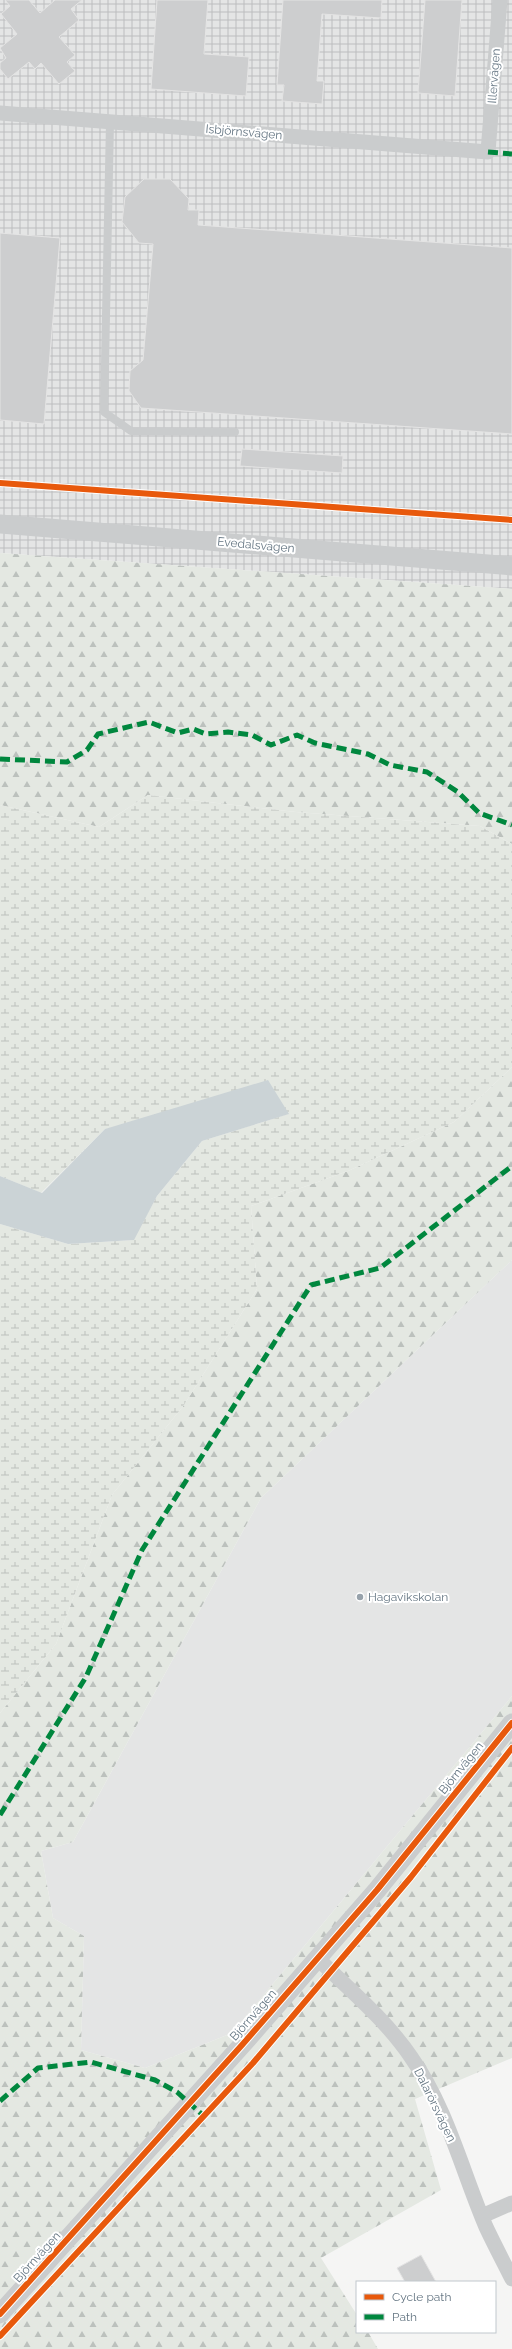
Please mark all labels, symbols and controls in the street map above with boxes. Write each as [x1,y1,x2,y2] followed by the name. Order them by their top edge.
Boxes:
[485,48,503,104] street label: Illervägen
[205,122,283,142] street label: Isbjörnsvägen
[217,535,295,555] street label: Evedalsvägen
[368,1590,448,1604] place label: Hagavikskolan
[355,1592,365,1602] marker: Hagavikskolan
[436,1739,486,1797] street label: Björnvägen
[227,1987,279,2043] street label: Björnvägen
[411,2066,459,2144] street label: Dalarörsvägen
[11,2229,63,2285] street label: Björnvägen
[356,2281,496,2333] legend
[392,2290,451,2304] text: Cycle path
[392,2310,417,2324] text: Path

